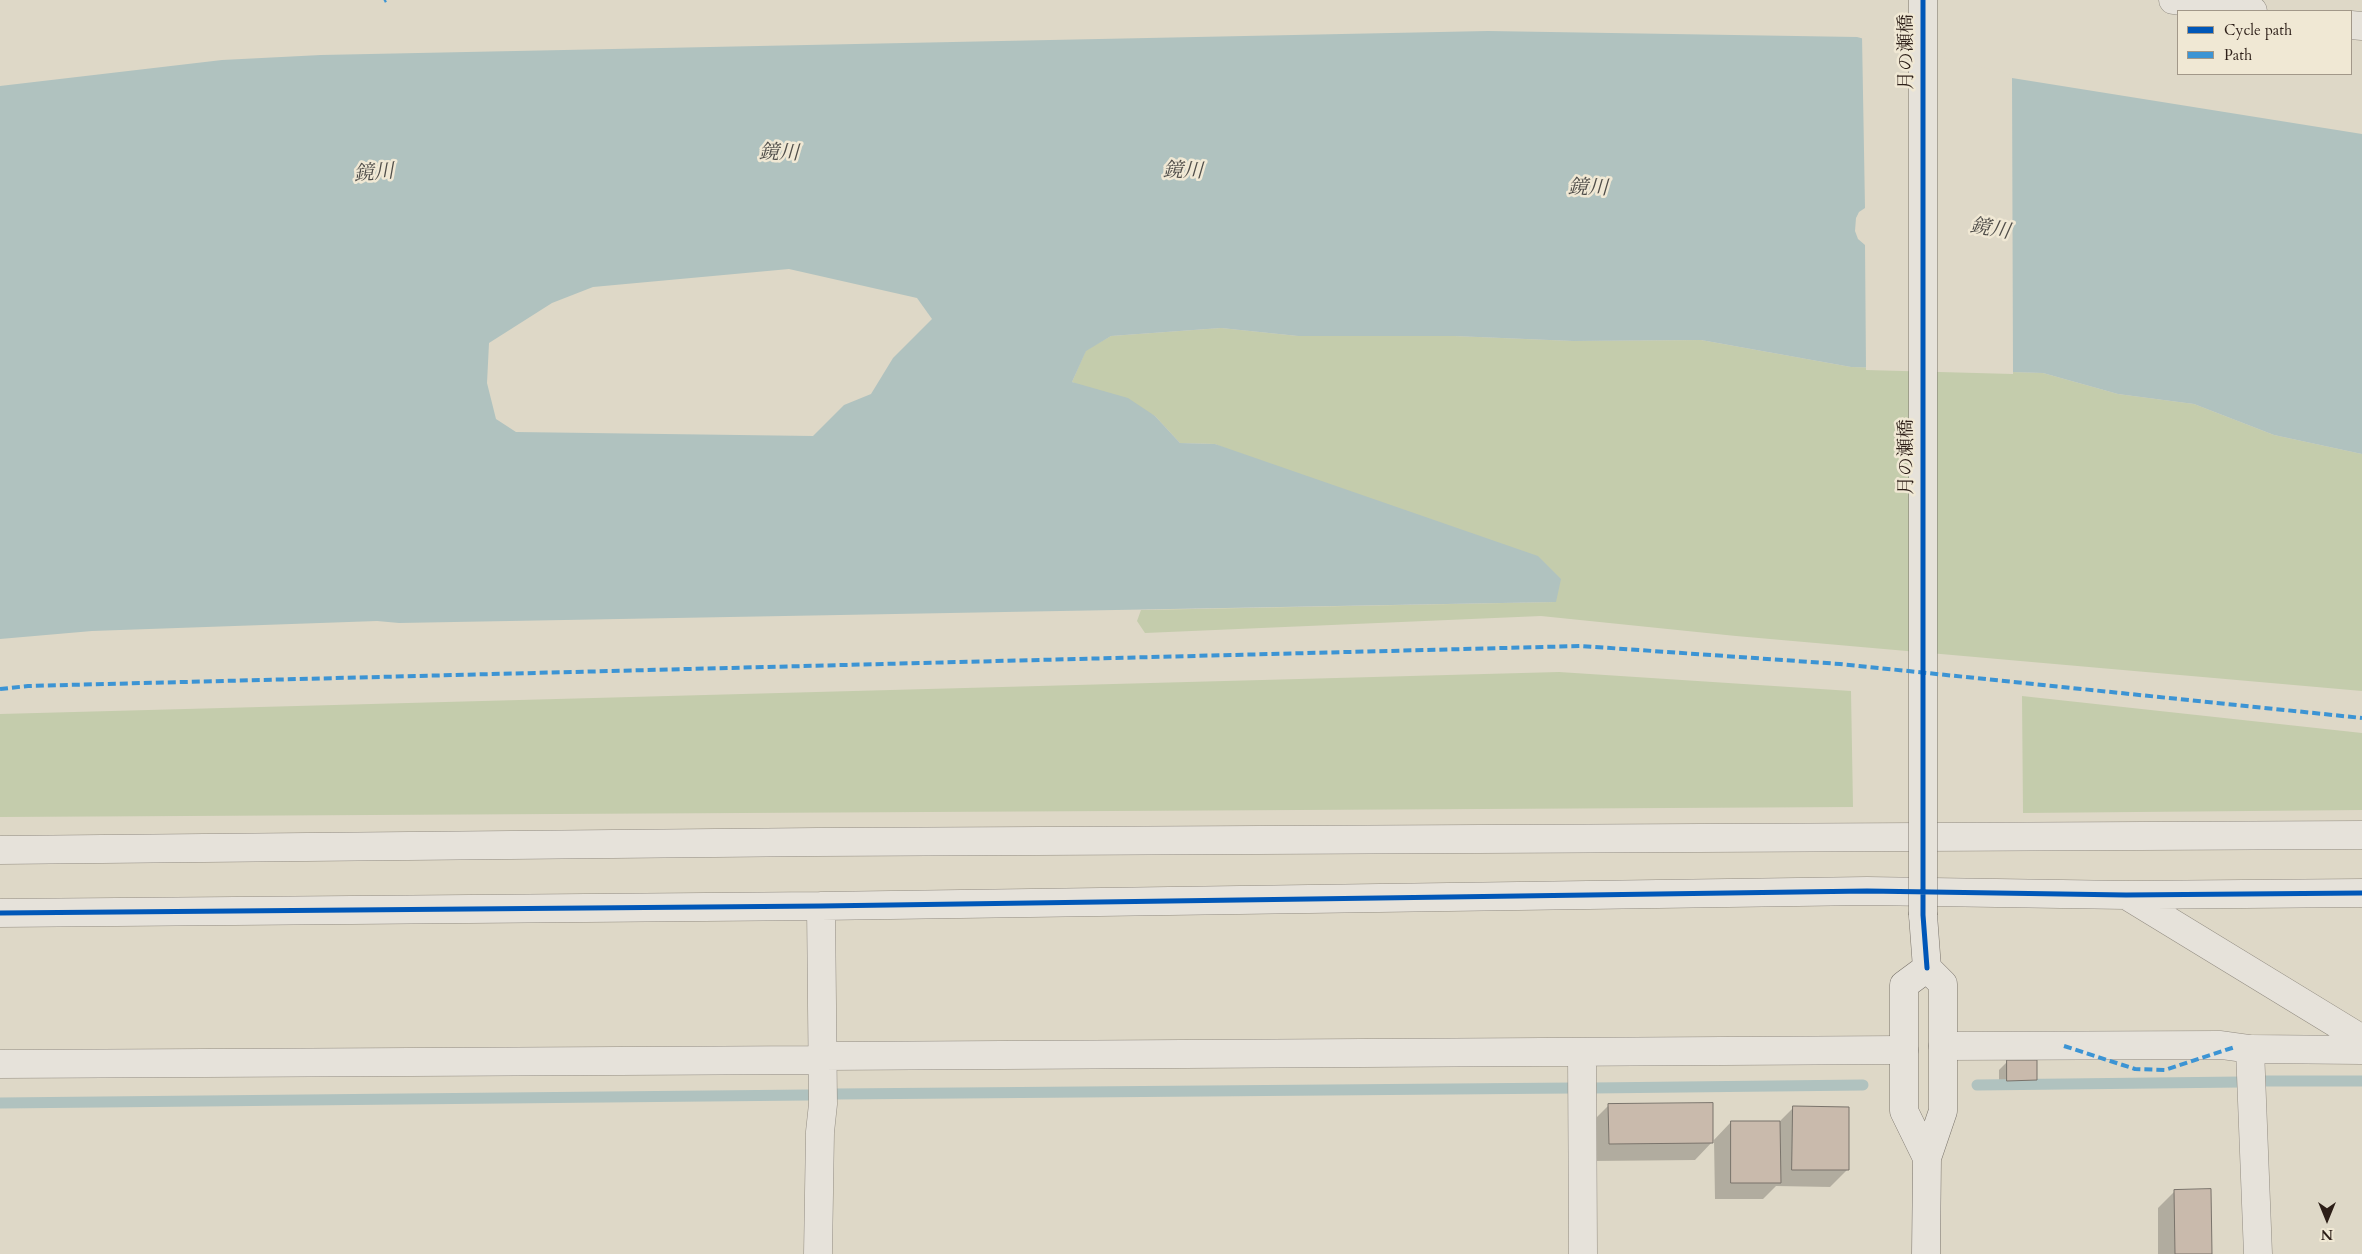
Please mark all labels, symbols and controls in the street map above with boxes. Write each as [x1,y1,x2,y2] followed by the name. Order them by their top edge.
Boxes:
[2177,10,2352,75] legend
[1897,14,1919,90] street label: 月の瀬橋
[2224,20,2292,40] text: Cycle path
[2224,45,2252,65] text: Path
[759,141,799,167] water label: 鏡川
[1163,159,1203,185] water label: 鏡川
[353,161,395,187] water label: 鏡川
[1568,176,1608,202] water label: 鏡川
[1968,215,2012,245] water label: 鏡川
[1897,419,1919,495] street label: 月の瀬橋
[2302,1194,2352,1244] north arrow
[2321,1225,2333,1244] text: N

